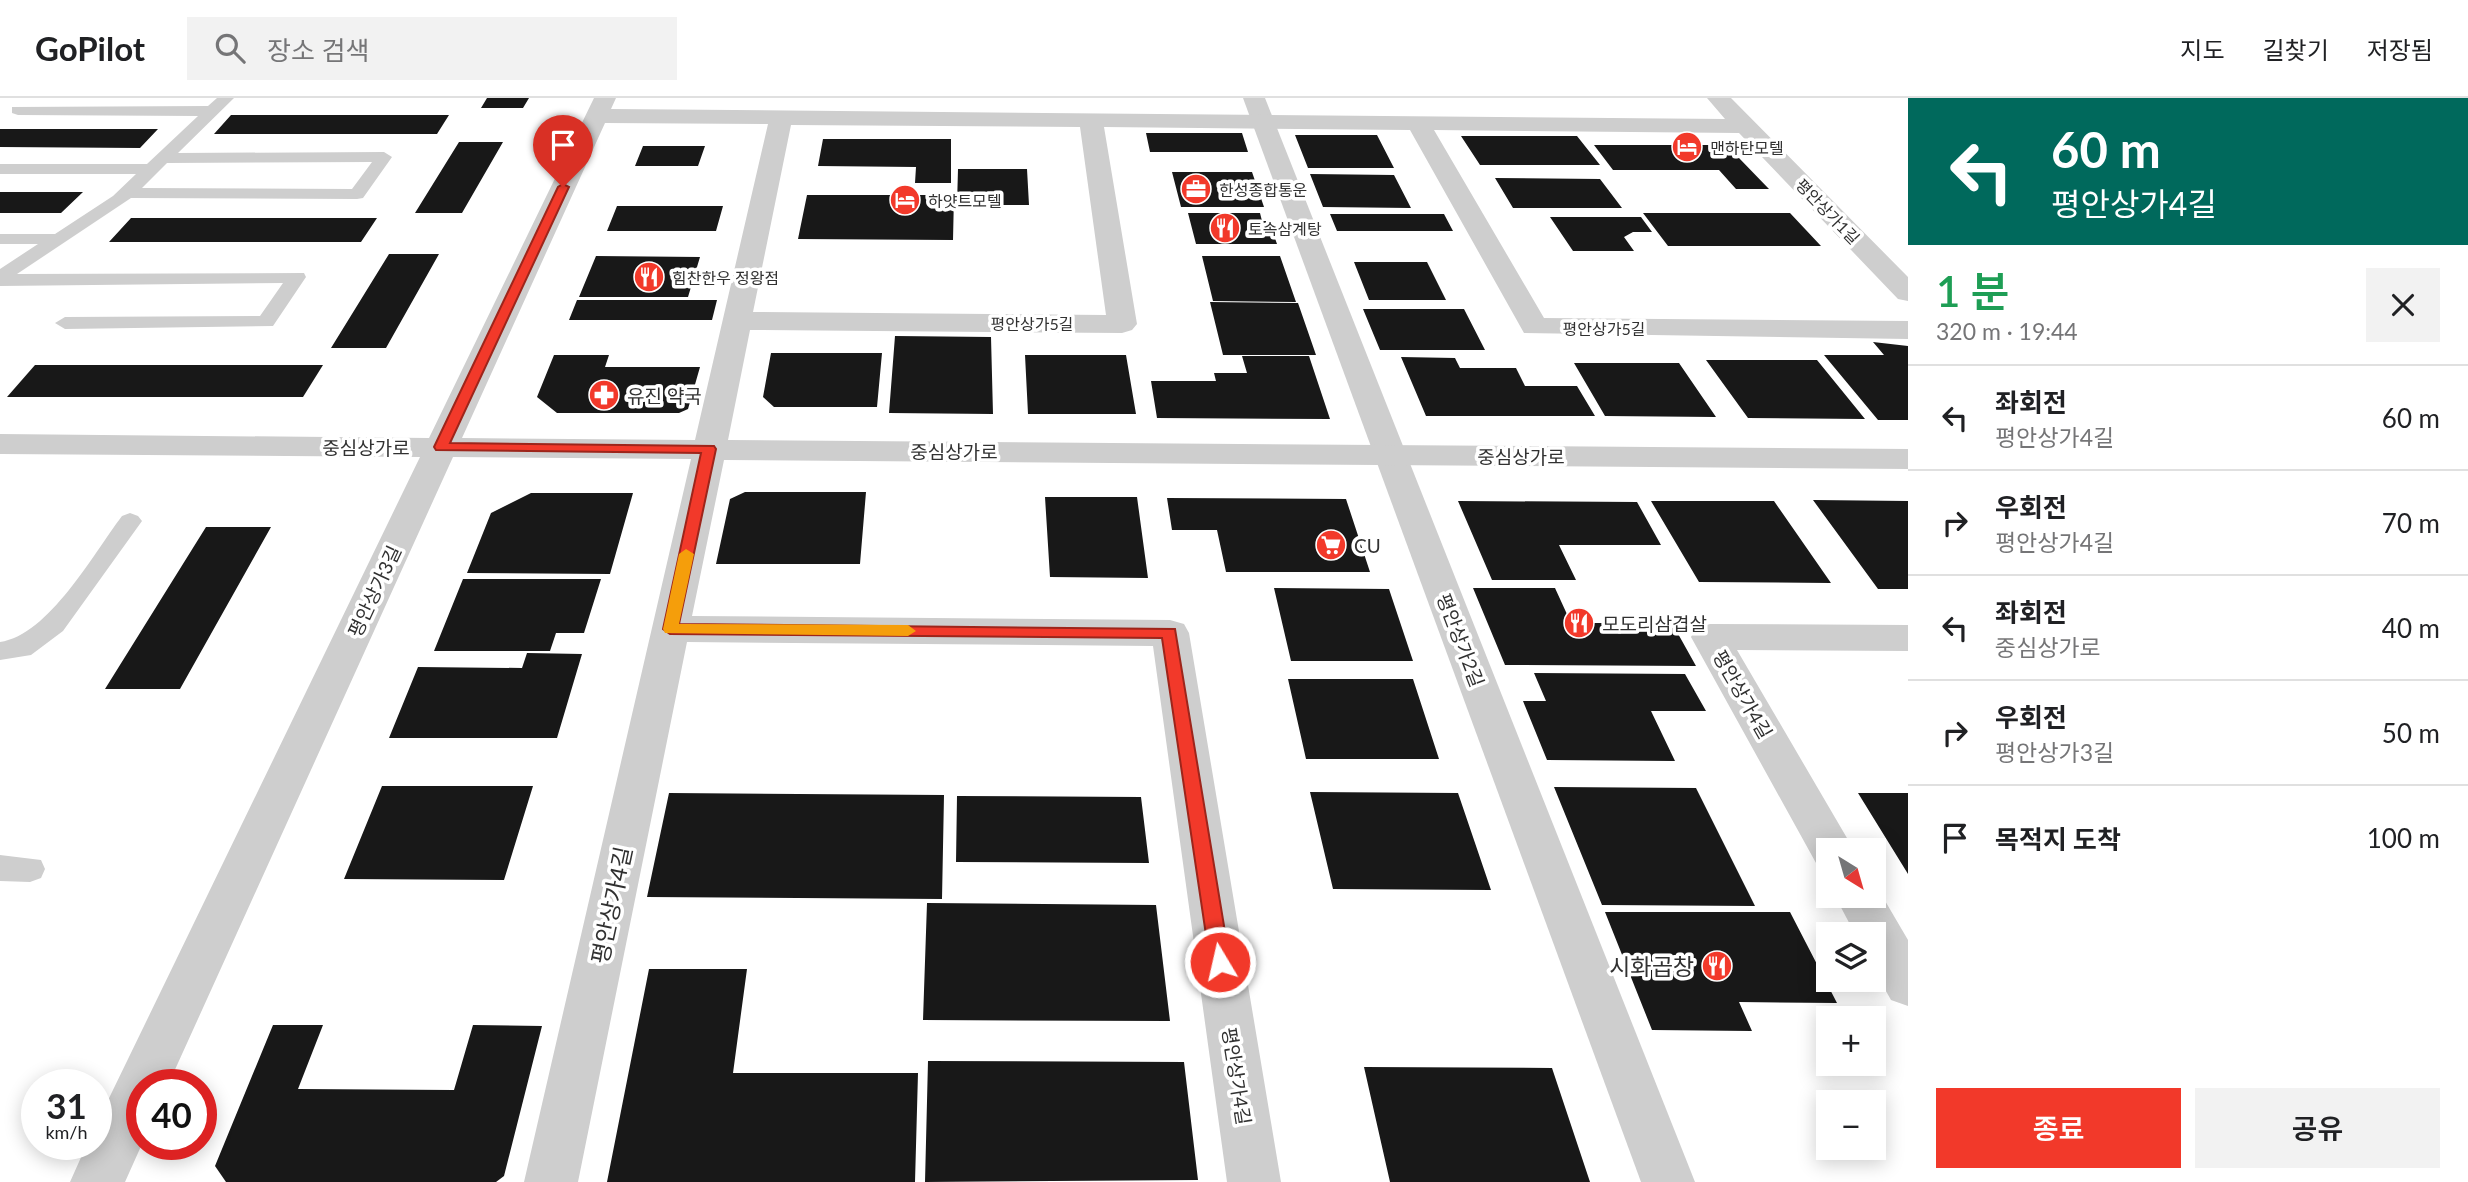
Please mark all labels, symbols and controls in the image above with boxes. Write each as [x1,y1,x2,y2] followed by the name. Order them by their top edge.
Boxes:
[187,17,677,80] search box
[35,28,145,68] text: GoPilot
[211,29,249,67] icon: search
[267,34,369,66] text: 장소 검색
[2180,35,2225,64] text: 지도
[2263,35,2329,64] text: 길찾기
[2367,35,2433,64] text: 저장됨
[533,115,593,187] pin
[2051,120,2161,178] text: 60 m
[544,126,582,164] icon: arrive
[1936,126,2027,217] icon: left
[1670,130,1704,164] hotel icon: 맨하탄모텔
[1710,138,1784,157] place label: 맨하탄모텔
[1179,172,1213,206] office icon: 한성종합통운
[1792,175,1864,247] street label: 평안상가1길
[1219,180,1307,199] place label: 한성종합통운
[888,183,922,217] hotel icon: 하얏트모텔
[2051,184,2217,223] text: 평안상가4길
[928,191,1002,210] place label: 하얏트모텔
[1208,211,1242,245] restaurant icon: 토속삼계탕
[1248,219,1322,238] place label: 토속삼계탕
[632,260,666,294] restaurant icon: 힘찬한우 정왕점
[1936,266,2009,316] text: 1 분
[672,268,779,287] place label: 힘찬한우 정왕점
[2366,268,2440,342] button: close
[991,314,1073,333] street label: 평안상가5길
[1936,317,2078,345] text: 320 m · 19:44
[1563,319,1645,338] street label: 평안상가5길
[587,378,621,412] pharmacy icon: 유진 약국
[627,384,702,407] place label: 유진 약국
[1995,386,2067,418] text: 좌회전
[1936,399,1974,437] icon: left
[2382,402,2440,434] text: 60 m
[1995,423,2114,451] text: 평안상가4길
[322,436,410,459] street label: 중심상가로
[910,440,998,463] street label: 중심상가로
[1477,445,1565,468] street label: 중심상가로
[1995,491,2067,523] text: 우회전
[1936,504,1974,542] icon: right
[2382,507,2440,539] text: 70 m
[1314,528,1348,562] supermarket icon: CU
[1995,528,2114,556] text: 평안상가4길
[1354,534,1381,557] place label: CU
[343,542,405,640] street label: 평안상가3길
[1433,590,1489,690] street label: 평안상가2길
[1995,596,2067,628] text: 좌회전
[1562,606,1596,640] restaurant icon: 모도리삼겹살
[1936,609,1974,647] icon: left
[1602,612,1707,635] place label: 모도리삼겹살
[2382,612,2440,644] text: 40 m
[1995,633,2101,661] text: 중심상가로
[1708,646,1778,742] street label: 평안상가4길
[1995,701,2067,733] text: 우회전
[1936,714,1974,752] icon: right
[2382,717,2440,749] text: 50 m
[1995,738,2114,766] text: 평안상가3길
[1936,819,1974,857] icon: arrive
[2367,822,2440,854] text: 100 m
[1995,823,2121,855] text: 목적지 도착
[1816,838,1886,908] north arrow
[1816,838,1886,1160] map controls
[585,844,637,966] street label: 평안상가4길
[1816,922,1886,992] button: layers
[1183,925,1257,999] position arrow
[1700,949,1734,983] restaurant icon: 시화곱창
[1609,952,1694,980] place label: 시화곱창
[1816,1006,1886,1076] button: +
[1218,1026,1256,1126] street label: 평안상가4길
[126,1069,217,1160] speed limit sign: 40
[46,1084,87,1126] text: 31
[1936,1088,2181,1168] button: 종료
[2195,1088,2440,1168] button: 공유
[1816,1090,1886,1160] button: −
[45,1121,88,1143] text: km/h

